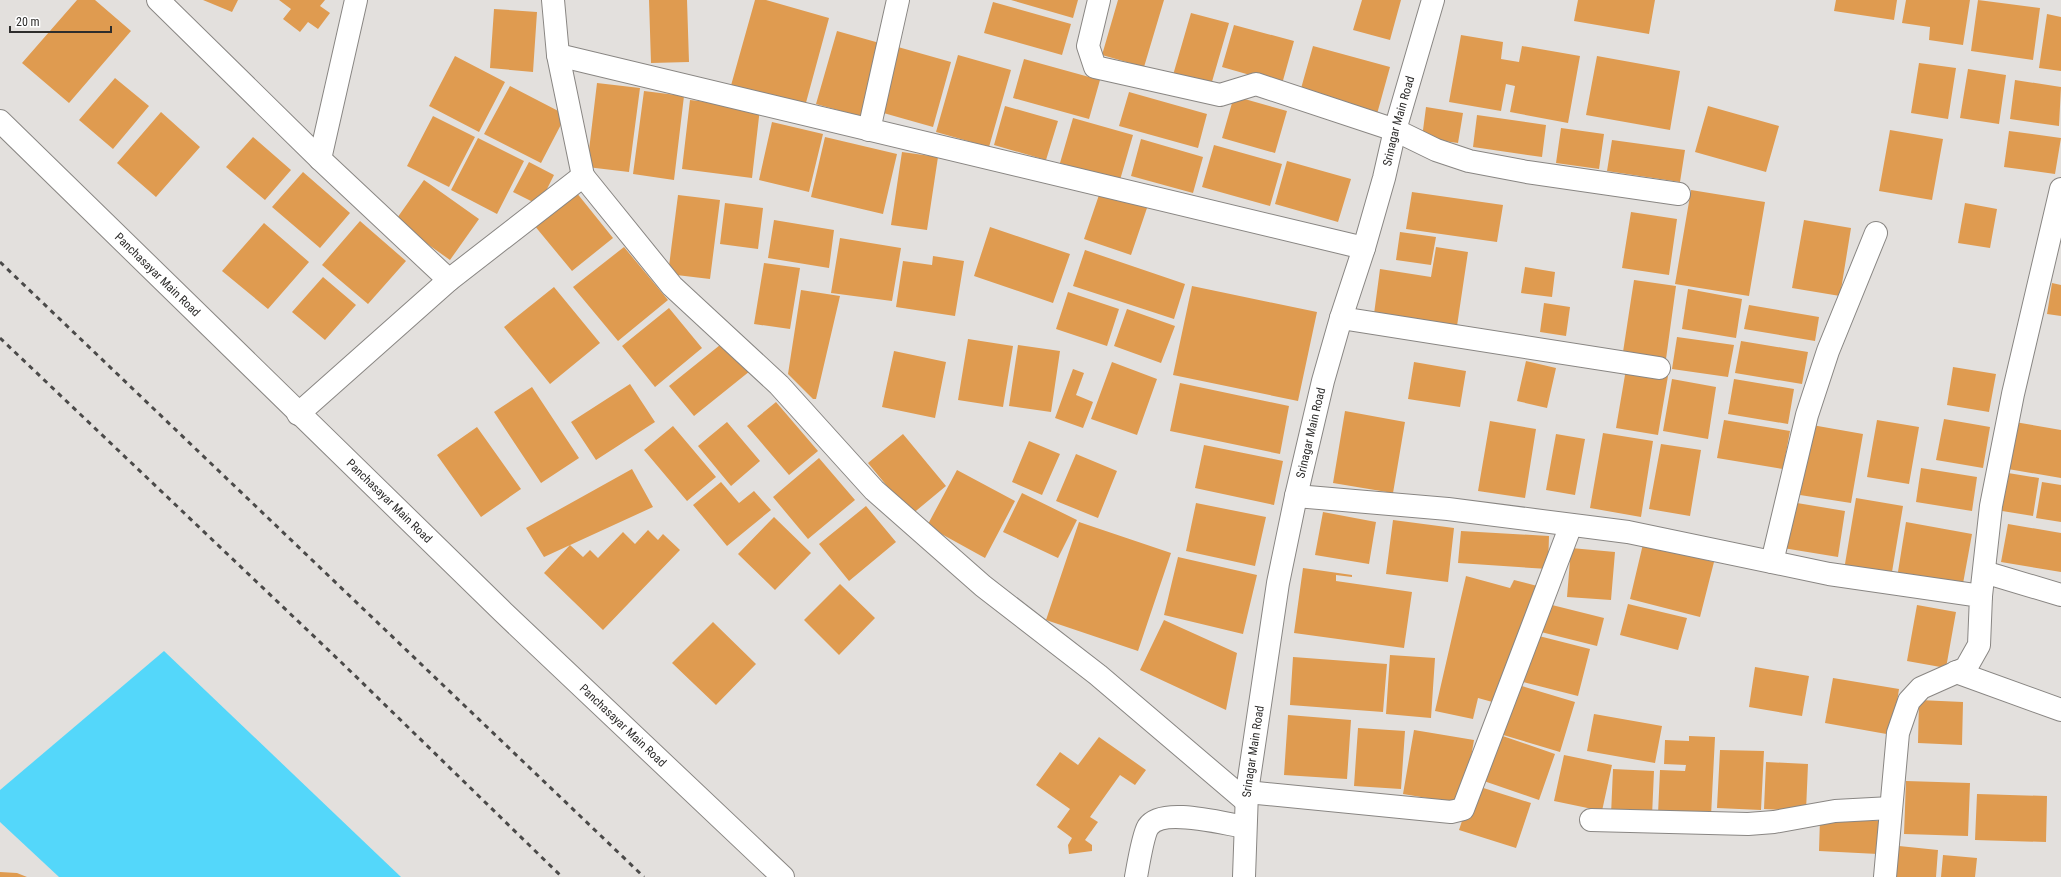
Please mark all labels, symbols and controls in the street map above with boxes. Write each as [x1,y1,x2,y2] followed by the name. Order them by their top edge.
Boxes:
[10,8,111,34] scale bar
[16,15,40,29] text: 20 m
[1380,74,1417,167] street label: Srinagar Main Road
[112,230,203,319] street label: Panchasayar Main Road
[1293,386,1328,480] street label: Srinagar Main Road
[344,456,435,546] street label: Panchasayar Main Road
[577,681,669,770] street label: Panchasayar Main Road
[1240,705,1267,798] street label: Srinagar Main Road

